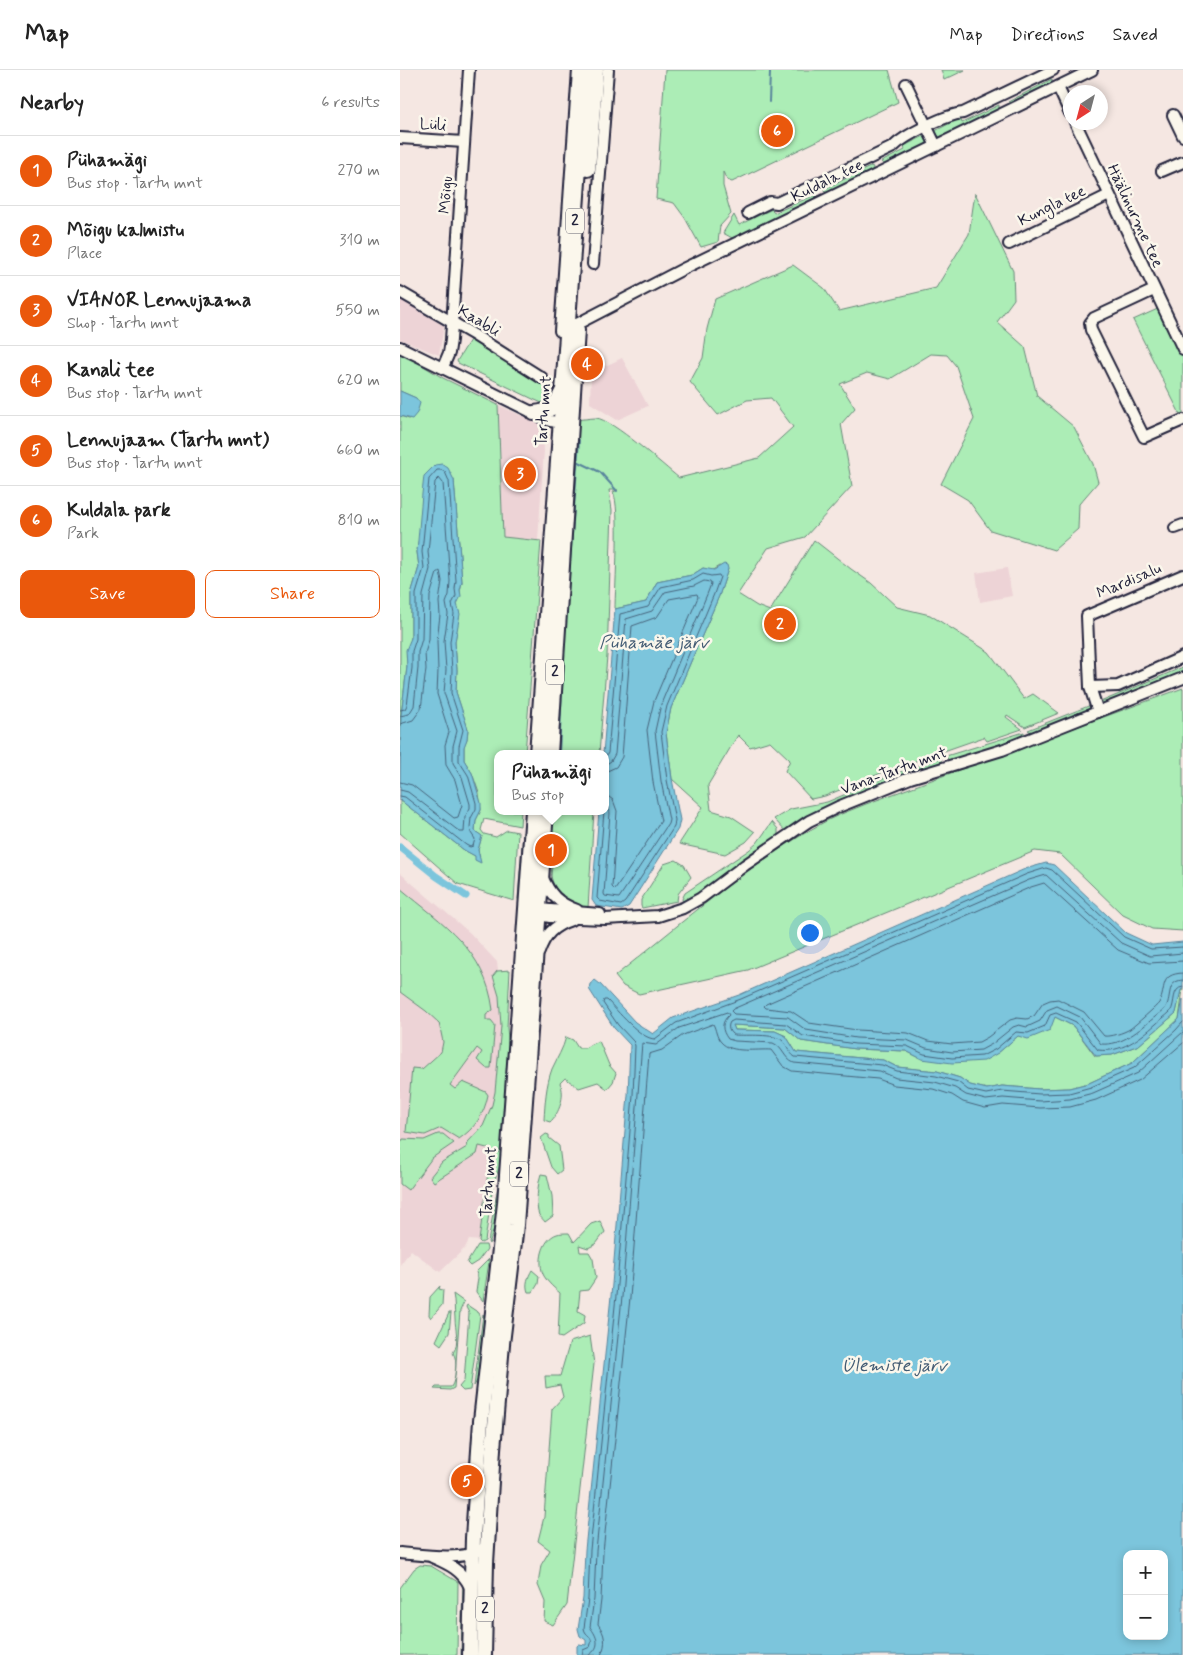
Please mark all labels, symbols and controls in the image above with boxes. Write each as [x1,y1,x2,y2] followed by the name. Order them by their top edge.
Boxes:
[25,19,69,50] text: Map
[950,23,983,47] text: Map
[1011,23,1085,47] text: Directions
[1113,23,1158,47] text: Saved
[1063,85,1108,130] north arrow
[20,89,84,117] text: Nearby
[321,92,380,113] text: 6 results
[761,112,793,150] pin: 6
[419,114,447,136] street label: Lüli
[67,148,147,173] text: Pühamägi
[788,155,866,207] street label: Kuldala tee
[32,160,40,181] text: 1
[337,160,380,181] text: 270 m
[1102,161,1168,271] street label: Häälinurme tee
[67,173,203,194] text: Bus stop · Tartu mnt
[434,175,458,215] street label: Mõigu
[1015,181,1090,232] street label: Kungla tee
[566,208,584,234] road number: 2
[67,218,184,243] text: Mõigu kalmistu
[32,230,40,251] text: 2
[339,230,380,251] text: 310 m
[67,243,102,264] text: Place
[67,288,251,313] text: VIANOR Lennujaama
[32,300,40,321] text: 3
[335,300,380,321] text: 550 m
[454,300,504,342] street label: Kaabli
[67,313,179,334] text: Shop · Tartu mnt
[571,345,603,383] pin: 4
[67,358,155,383] text: Kanali tee
[31,370,41,391] text: 4
[337,370,380,391] text: 620 m
[531,375,557,447] street label: Tartu mnt
[67,383,203,404] text: Bus stop · Tartu mnt
[67,428,269,453] text: Lennujaam (Tartu mnt)
[31,440,41,461] text: 5
[336,440,380,461] text: 660 m
[67,453,203,474] text: Bus stop · Tartu mnt
[504,455,536,493] pin: 3
[67,498,171,523] text: Kuldala park
[32,510,40,531] text: 6
[337,510,380,531] text: 810 m
[67,523,99,544] text: Park
[1093,558,1165,604] street label: Mardisalu
[20,570,195,618] button: Save
[205,570,380,618] button: Share
[764,605,796,643] pin: 2
[599,631,711,655] water label: Pühamäe järv
[546,660,564,684] road number: 2
[838,742,951,800] street label: Vana-Tartu mnt
[494,750,609,815] popup
[512,760,591,785] text: Pühamägi
[512,785,564,806] text: Bus stop
[535,831,567,869] pin: 1
[797,920,823,946] your location
[476,1146,502,1218] street label: Tartu mnt
[510,1162,528,1186] road number: 2
[841,1354,949,1378] water label: Ülemiste järv
[451,1462,483,1500] pin: 5
[1123,1550,1168,1640] map controls
[1123,1550,1168,1595] button: +
[1123,1595,1168,1640] button: −
[476,1596,494,1622] road number: 2

